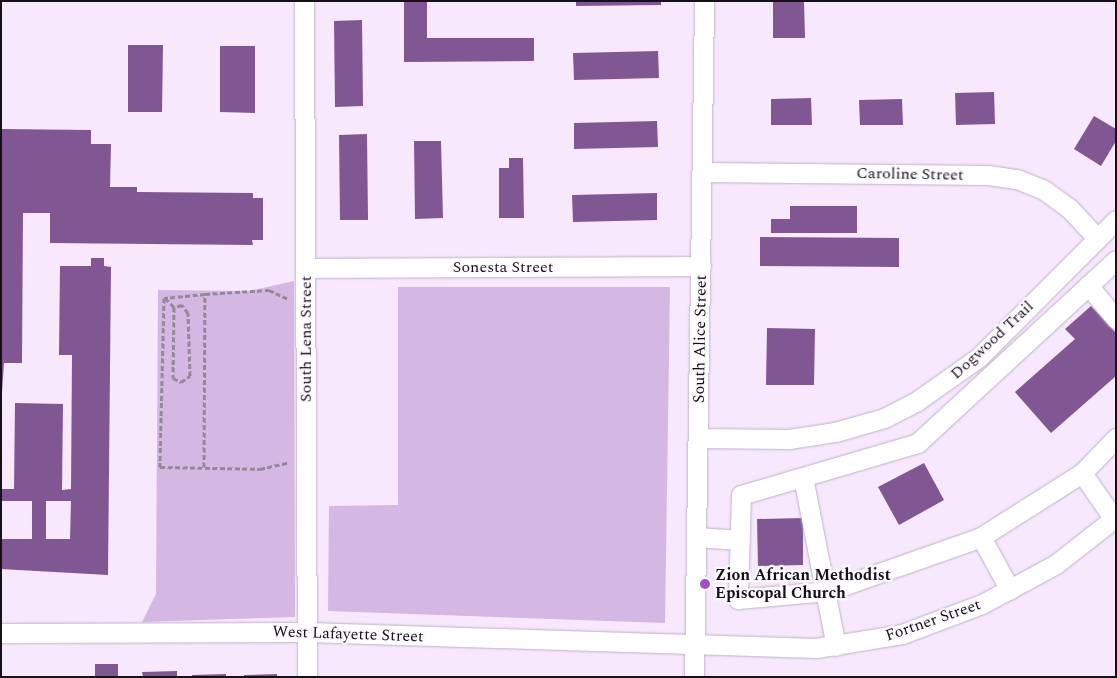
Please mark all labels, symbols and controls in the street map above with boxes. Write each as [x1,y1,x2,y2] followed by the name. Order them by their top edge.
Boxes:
[856,163,964,185] street label: Caroline Street
[453,257,553,277] street label: Sonesta Street
[689,275,711,403] street label: South Alice Street
[296,276,316,402] street label: South Lena Street
[946,297,1038,383] street label: Dogwood Trail
[715,565,891,603] place label: Zion African Methodist Episcopal Church
[699,578,711,590] marker: Zion African Methodist Episcopal Church
[883,595,983,645] street label: Fortner Street
[272,622,424,646] street label: West Lafayette Street

